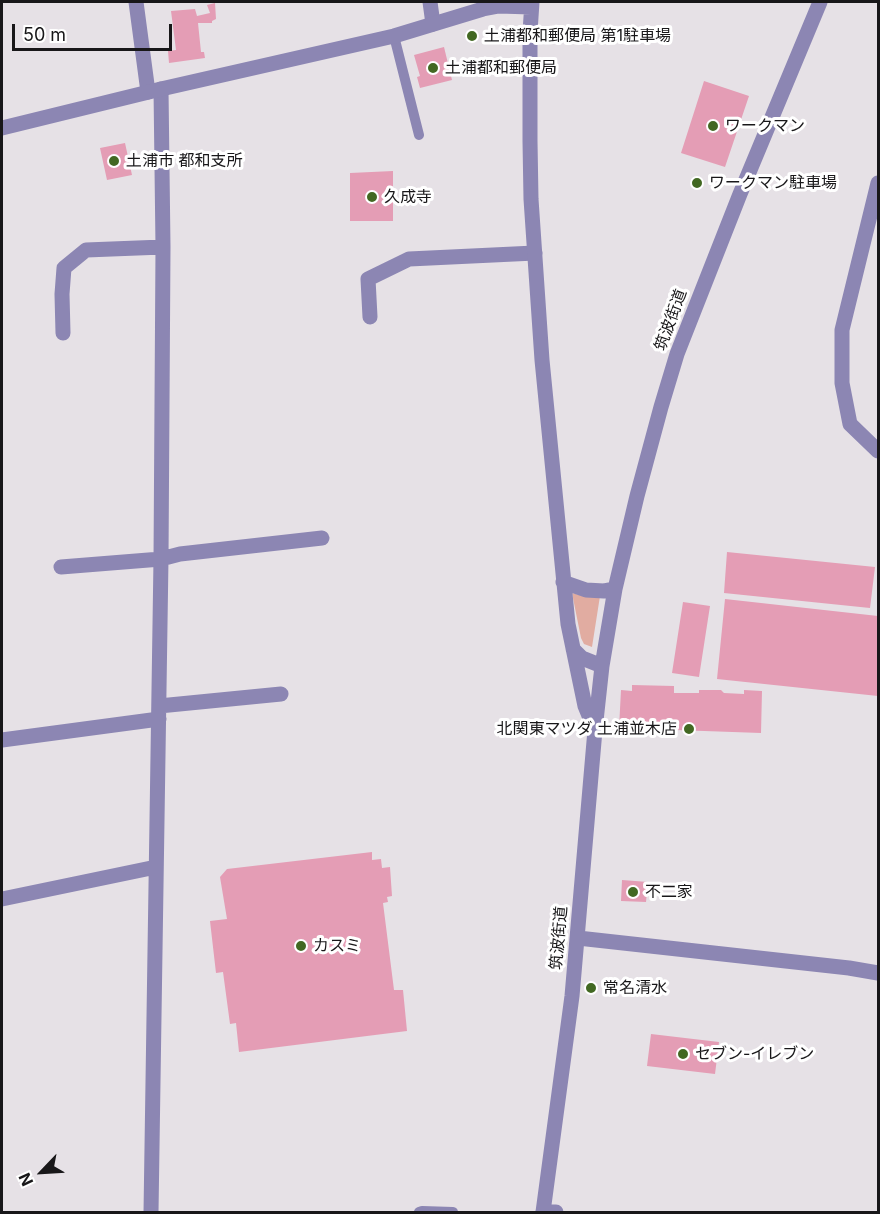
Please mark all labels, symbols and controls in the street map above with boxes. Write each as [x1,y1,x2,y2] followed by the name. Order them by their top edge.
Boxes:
[15,12,176,50] scale bar
[23,24,66,45] text: 50 m
[484,26,671,46] place label: 土浦都和郵便局 第1駐車場
[465,29,479,43] marker: 土浦都和郵便局 第1駐車場
[445,58,557,78] place label: 土浦都和郵便局
[426,61,440,75] marker: 土浦都和郵便局
[725,116,805,136] place label: ワークマン
[706,119,720,133] marker: ワークマン
[126,151,242,171] place label: 土浦市 都和支所
[107,154,121,168] marker: 土浦市 都和支所
[709,173,837,193] place label: ワークマン駐車場
[690,176,704,190] marker: ワークマン駐車場
[384,187,432,207] place label: 久成寺
[365,190,379,204] marker: 久成寺
[651,287,691,353] street label: 筑波街道
[497,719,677,739] place label: 北関東マツダ 土浦並木店
[682,722,696,736] marker: 北関東マツダ 土浦並木店
[645,882,693,902] place label: 不二家
[626,885,640,899] marker: 不二家
[547,905,571,971] street label: 筑波街道
[313,936,361,956] place label: カスミ
[294,939,308,953] marker: カスミ
[603,978,667,998] place label: 常名清水
[584,981,598,995] marker: 常名清水
[695,1044,814,1064] place label: セブン-イレブン
[676,1047,690,1061] marker: セブン-イレブン
[12,1142,72,1202] north arrow
[14,1170,37,1189] text: N

